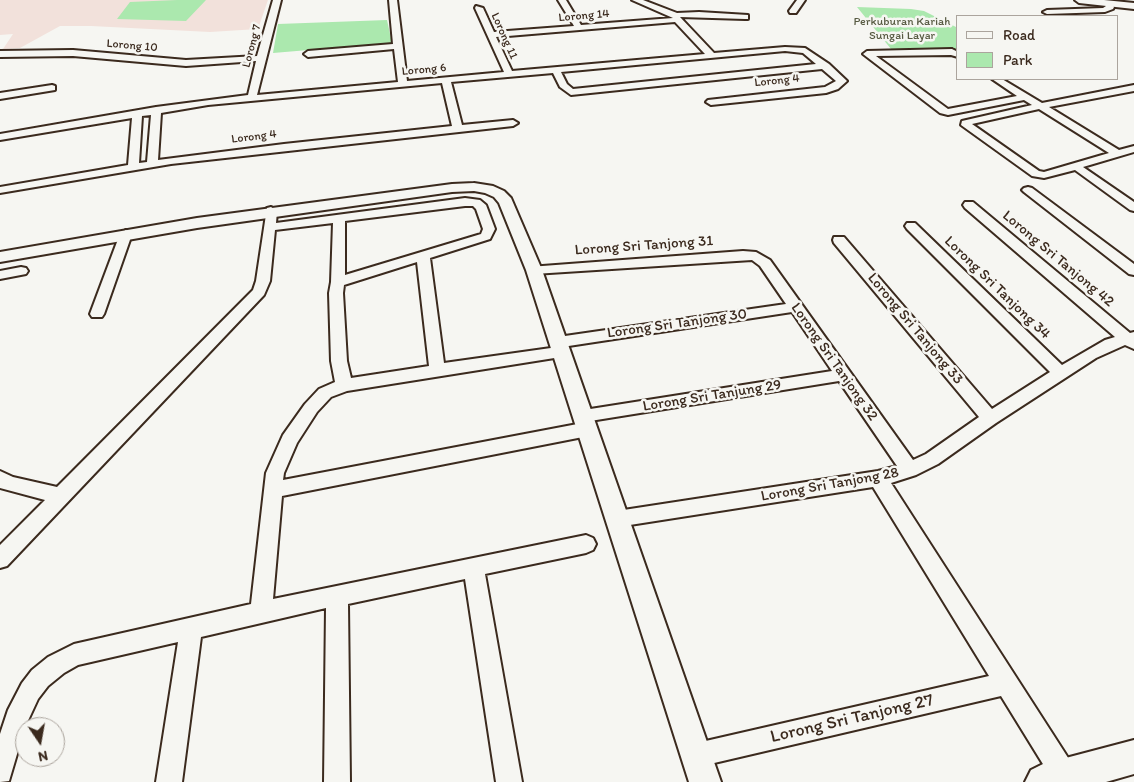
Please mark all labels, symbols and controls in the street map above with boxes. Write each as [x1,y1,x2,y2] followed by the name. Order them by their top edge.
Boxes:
[558,7,610,25] street label: Lorong 14
[487,10,521,62] street label: Lorong 11
[854,15,950,43] park label: Perkuburan Kariah Sungai Layar
[956,15,1119,80] legend
[239,23,265,69] street label: Lorong 7
[1003,26,1035,44] text: Road
[106,37,158,55] street label: Lorong 10
[1003,51,1033,69] text: Park
[401,61,447,79] street label: Lorong 6
[754,71,800,91] street label: Lorong 4
[231,127,277,147] street label: Lorong 4
[998,207,1118,311] street label: Lorong Sri Tanjong 42
[574,232,714,260] street label: Lorong Sri Tanjong 31
[940,233,1054,343] street label: Lorong Sri Tanjong 34
[863,270,967,388] street label: Lorong Sri Tanjong 33
[787,300,881,424] street label: Lorong Sri Tanjong 32
[606,305,748,343] street label: Lorong Sri Tanjong 30
[641,376,783,416] street label: Lorong Sri Tanjung 29
[760,464,900,506] street label: Lorong Sri Tanjong 28
[768,690,936,748] street label: Lorong Sri Tanjong 27
[15,717,65,767] north arrow
[37,747,49,765] text: N

